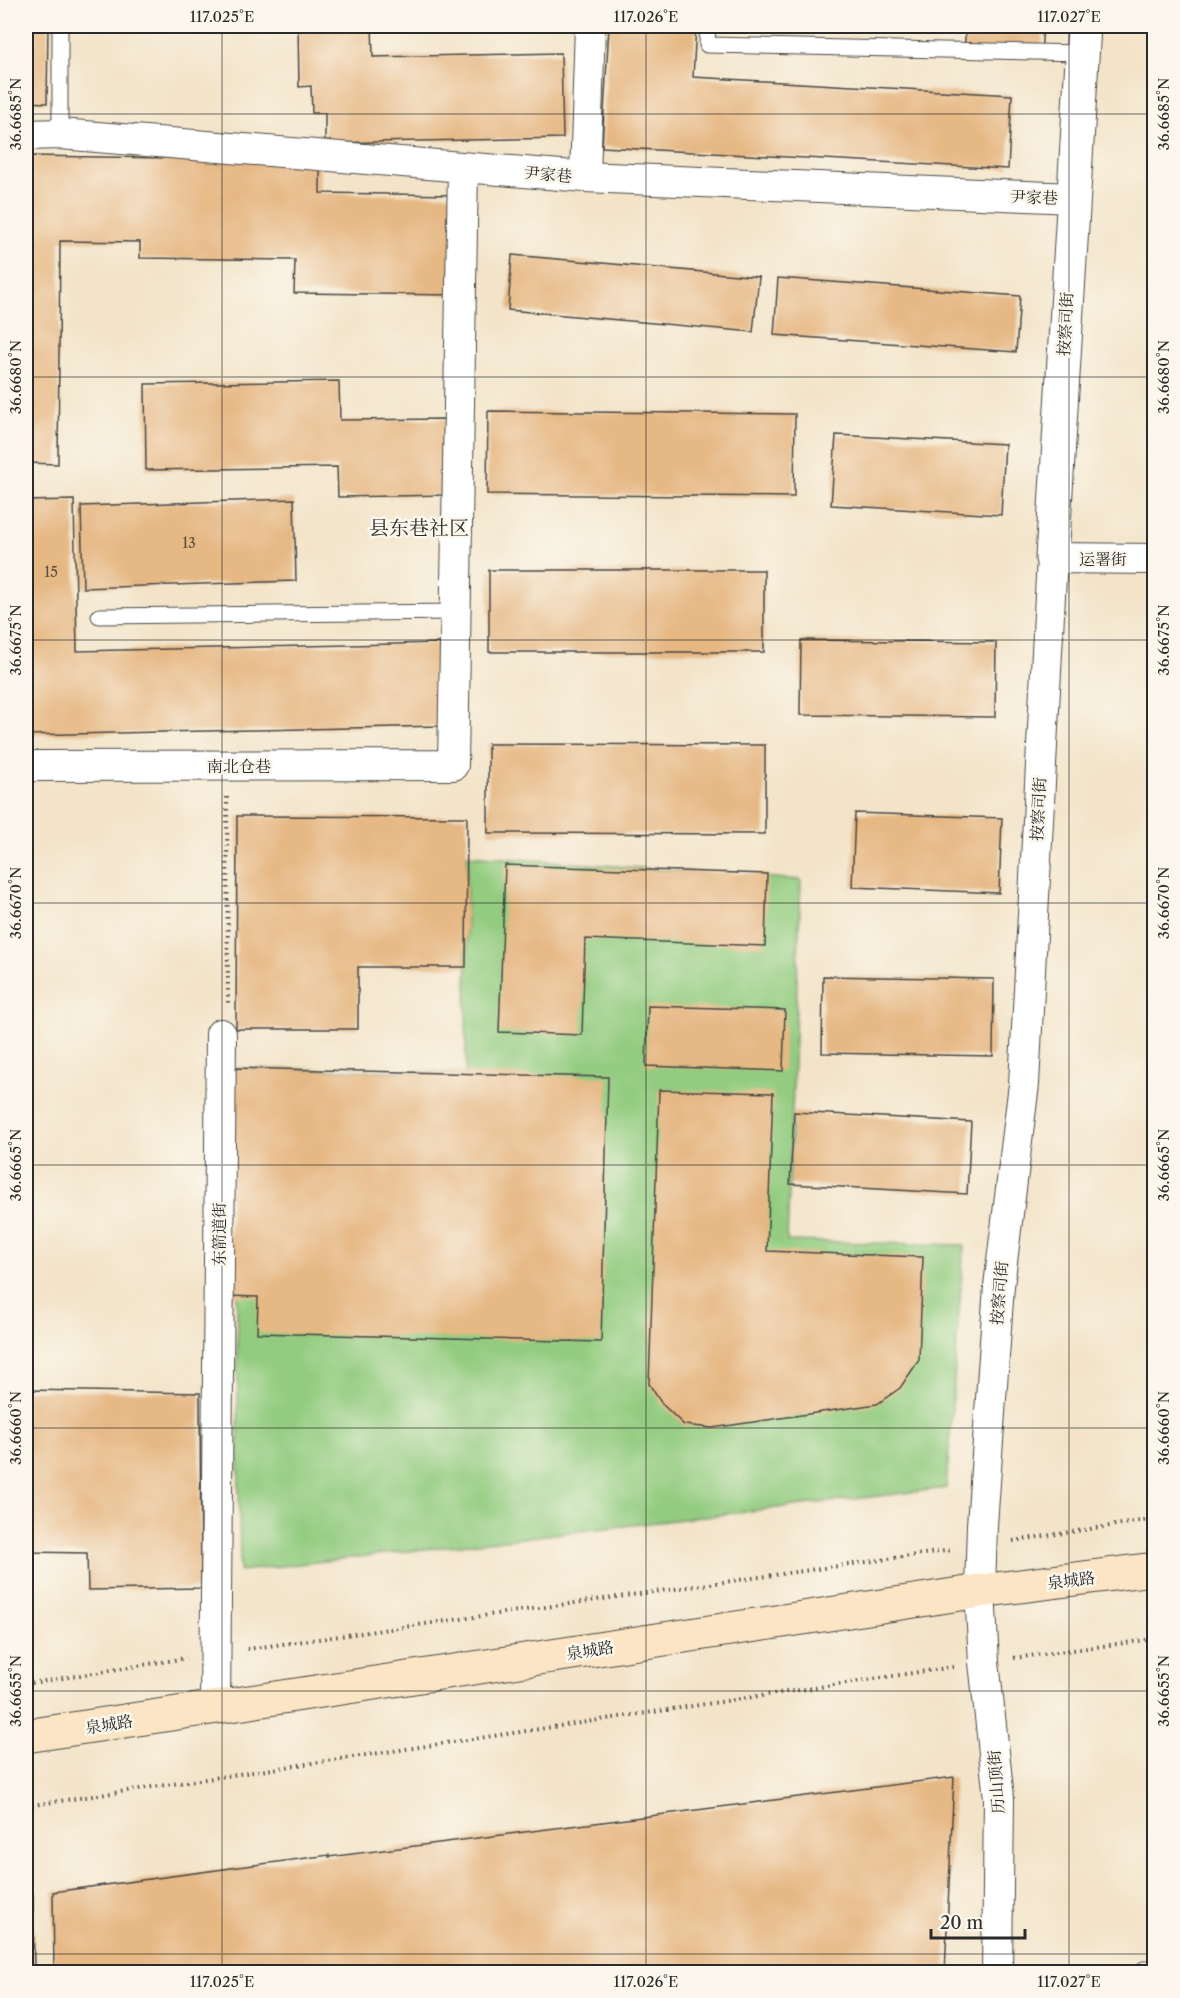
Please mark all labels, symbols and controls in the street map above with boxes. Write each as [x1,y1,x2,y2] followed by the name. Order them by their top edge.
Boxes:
[190,7,254,26] text: 117.025°E
[614,7,678,26] text: 117.026°E
[1037,7,1101,26] text: 117.027°E
[6,78,25,150] text: 36.6685°N
[1154,78,1173,150] text: 36.6685°N
[523,162,573,186] street label: 尹家巷
[1010,186,1058,208] street label: 尹家巷
[1053,292,1077,356] street label: 按察司街
[6,340,25,414] text: 36.6680°N
[1154,340,1173,414] text: 36.6680°N
[369,516,469,540] district label: 县东巷社区
[182,534,196,552] house number: 13
[1079,549,1127,569] street label: 运署街
[44,563,58,581] house number: 15
[6,604,25,676] text: 36.6675°N
[1154,604,1173,676] text: 36.6675°N
[207,756,271,776] street label: 南北仓巷
[1026,777,1050,841] street label: 按察司街
[6,867,25,939] text: 36.6670°N
[1154,867,1173,939] text: 36.6670°N
[6,1129,25,1201] text: 36.6665°N
[1154,1129,1173,1201] text: 36.6665°N
[209,1202,229,1266] street label: 东箭道街
[986,1260,1012,1326] street label: 按察司街
[6,1391,25,1465] text: 36.6660°N
[1154,1391,1173,1465] text: 36.6660°N
[1046,1567,1096,1593] street label: 泉城路
[565,1636,615,1664] street label: 泉城路
[6,1655,25,1727] text: 36.6655°N
[1154,1655,1173,1727] text: 36.6655°N
[84,1710,134,1738] street label: 泉城路
[984,1749,1008,1815] street label: 历山顶街
[931,1902,1026,1940] scale bar
[940,1912,984,1934] text: 20 m
[190,1972,254,1991] text: 117.025°E
[614,1972,678,1991] text: 117.026°E
[1037,1972,1101,1991] text: 117.027°E

